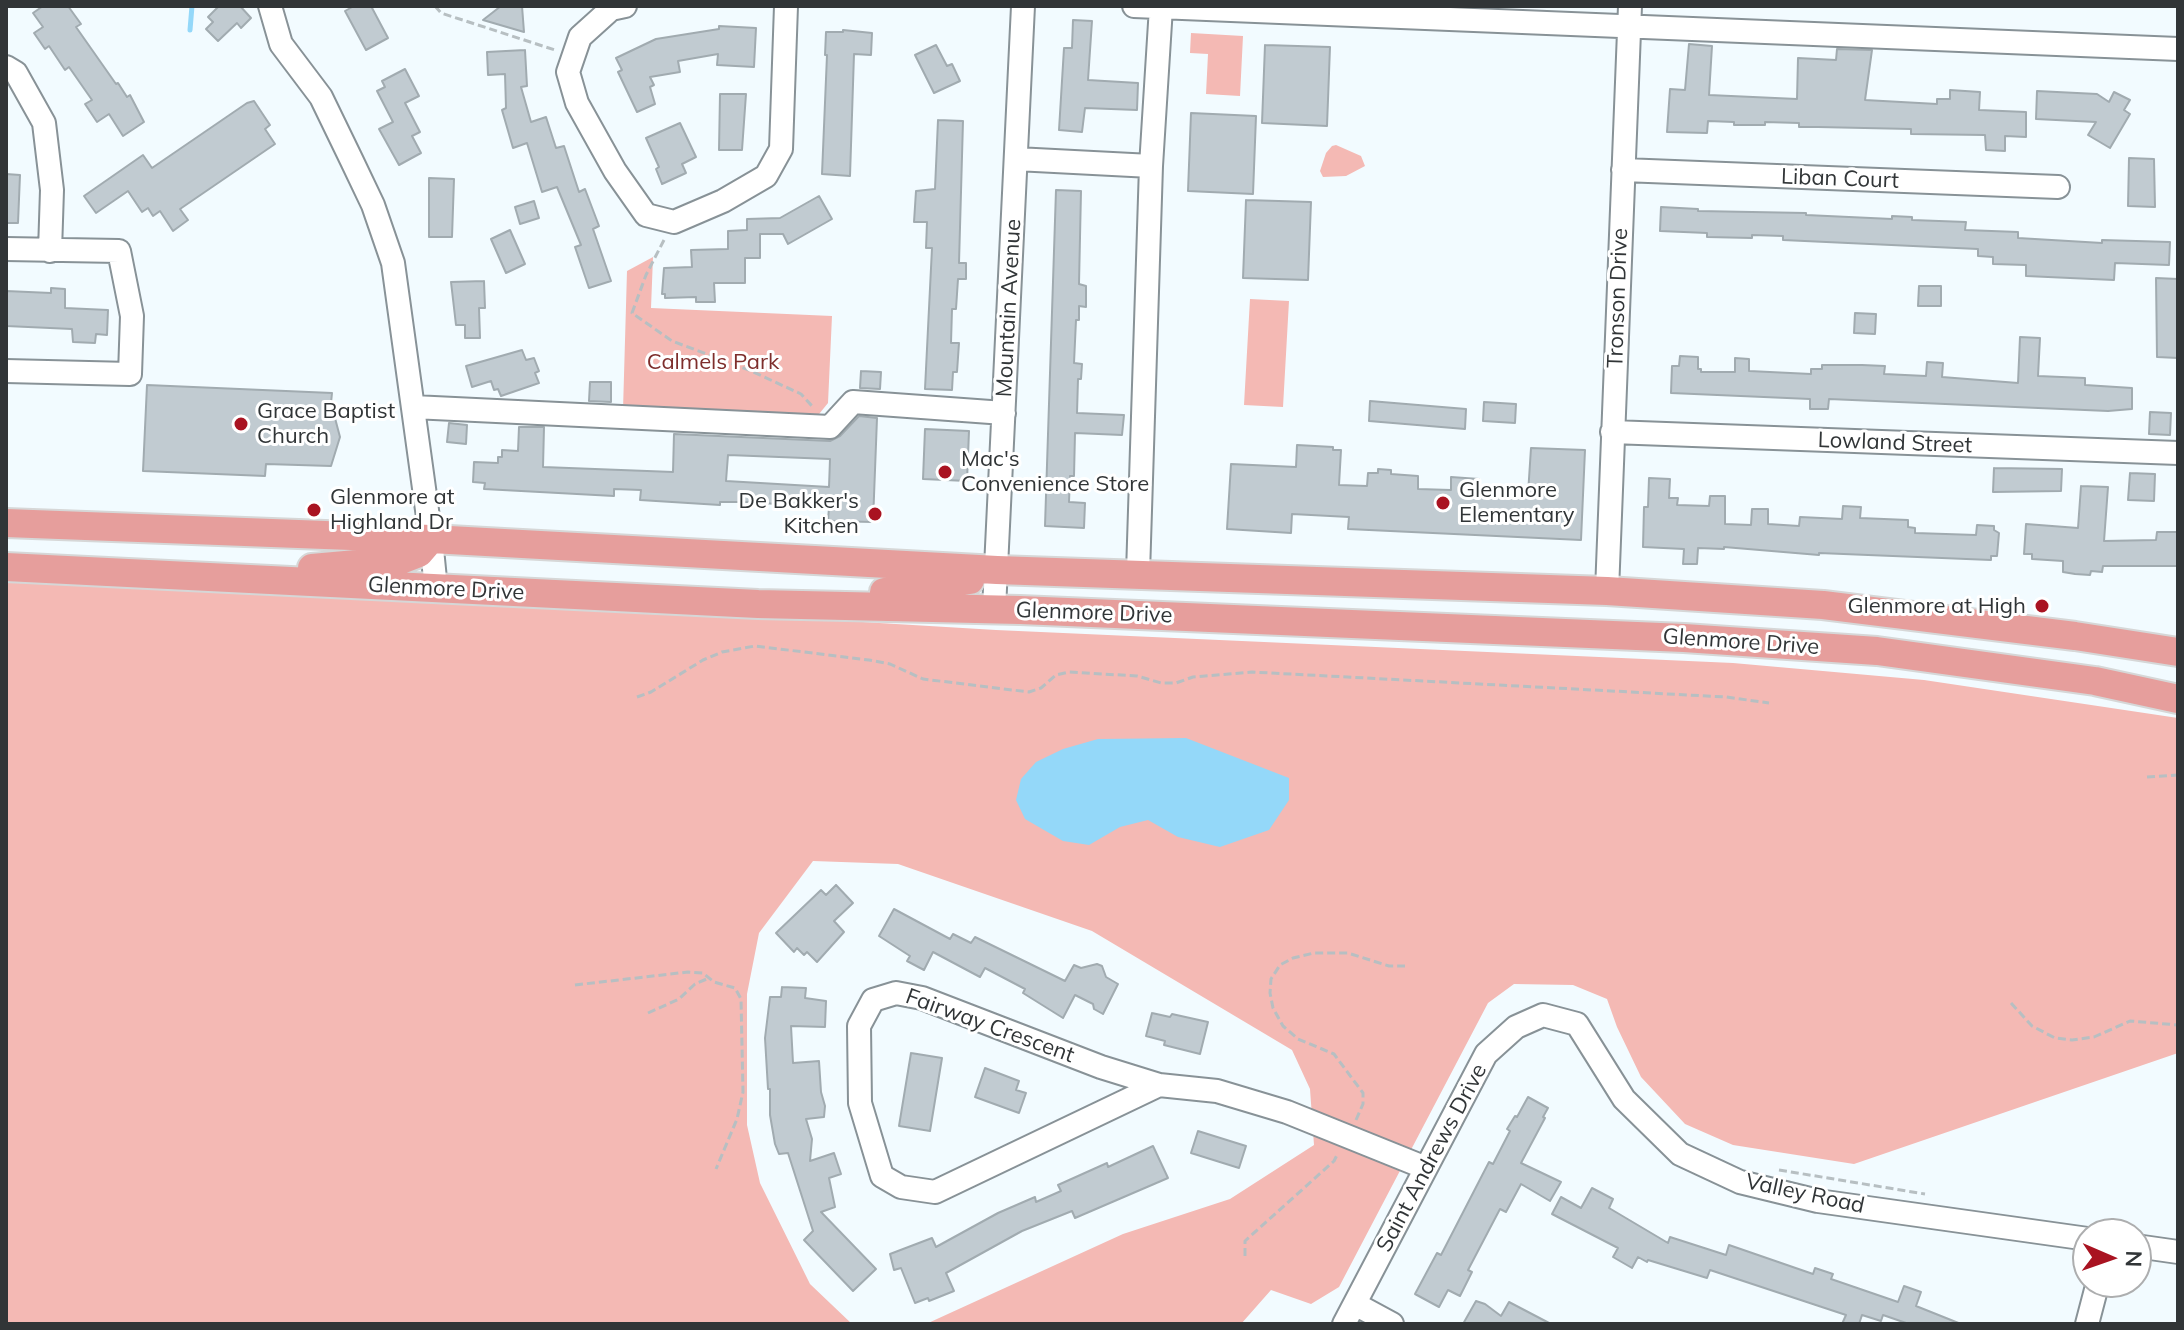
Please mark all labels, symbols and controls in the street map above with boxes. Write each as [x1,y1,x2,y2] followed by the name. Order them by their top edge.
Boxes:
[1781,164,1899,194] street label: Liban Court
[991,218,1027,398] street label: Mountain Avenue
[1602,228,1634,368] street label: Tronson Drive
[647,349,779,375] park label: Calmels Park
[257,398,395,450] place label: Grace Baptist Church
[232,415,250,433] marker: Grace Baptist Church
[1817,427,1973,459] street label: Lowland Street
[961,446,1149,498] place label: Mac's Convenience Store
[936,463,954,481] marker: Mac's Convenience Store
[1459,477,1575,528] place label: Glenmore Elementary
[330,484,455,536] place label: Glenmore at Highland Dr
[739,488,859,540] place label: De Bakker's Kitchen
[1434,494,1452,512] marker: Glenmore Elementary
[305,501,323,519] marker: Glenmore at Highland Dr
[866,505,884,523] marker: De Bakker's Kitchen
[367,572,525,606] street label: Glenmore Drive
[1848,593,2026,619] place label: Glenmore at High
[1015,597,1173,629] street label: Glenmore Drive
[2033,597,2051,615] marker: Glenmore at High
[1662,623,1820,661] street label: Glenmore Drive
[902,983,1078,1069] street label: Fairway Crescent
[1371,1059,1493,1257] street label: Saint Andrews Drive
[1743,1169,1867,1219] street label: Valley Road
[2072,1218,2152,1298] north arrow
[2120,1250,2148,1268] text: N

